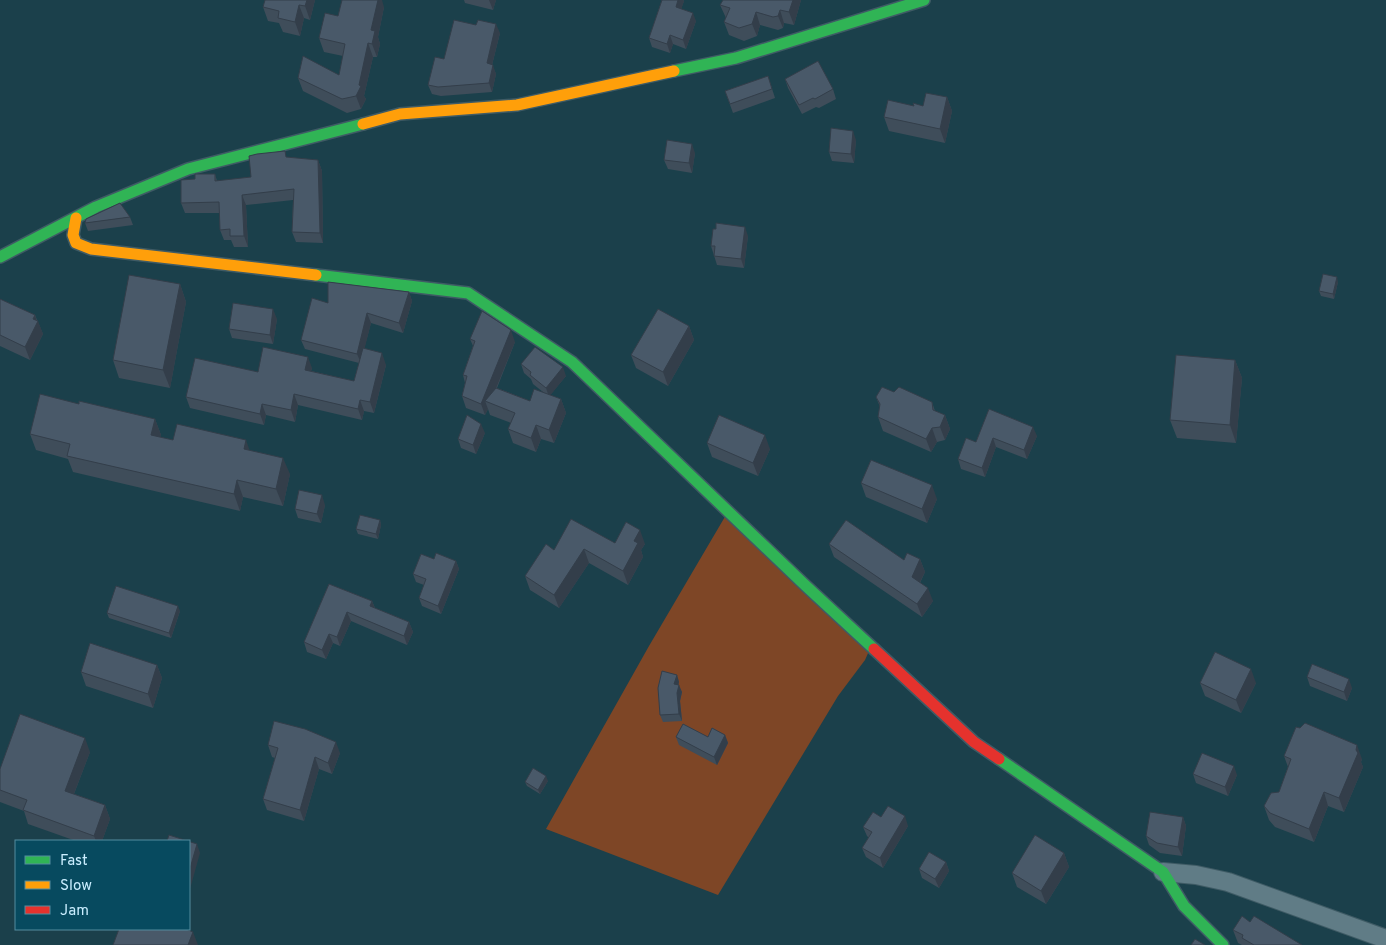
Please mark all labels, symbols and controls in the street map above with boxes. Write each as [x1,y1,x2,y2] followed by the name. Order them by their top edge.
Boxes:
[15,840,190,930] legend
[60,852,88,871] text: Fast
[60,877,92,896] text: Slow
[60,902,89,921] text: Jam

